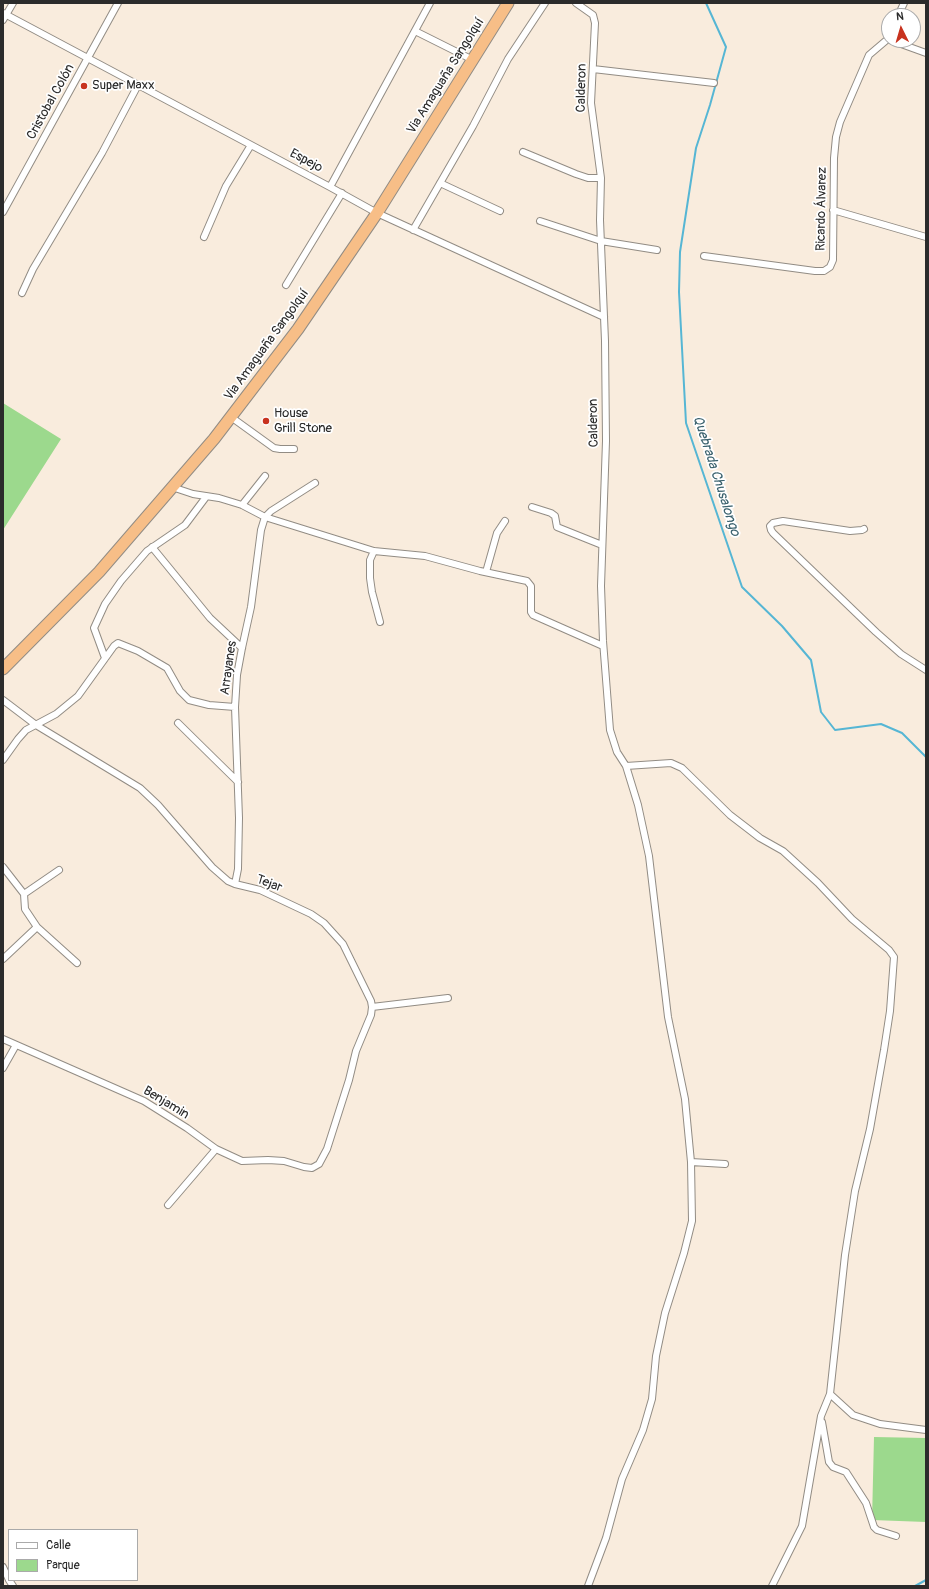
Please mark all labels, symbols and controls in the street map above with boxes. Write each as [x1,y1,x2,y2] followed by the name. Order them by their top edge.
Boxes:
[881,8,921,48] north arrow
[896,10,904,23] text: N
[404,15,488,137] street label: Via Amaguaña Sangolquí
[24,62,78,142] street label: Cristobal Colón
[574,64,590,112] street label: Calderon
[92,78,155,94] place label: Super Maxx
[79,81,89,91] marker: Super Maxx
[287,146,325,176] street label: Espejo
[813,167,831,251] street label: Ricardo Álvarez
[221,286,313,404] street label: Via Amaguaña Sangolquí
[586,399,602,447] street label: Calderon
[274,406,332,437] place label: House Grill Stone
[689,414,743,538] water label: Quebrada Chusalongo
[261,416,271,426] marker: House Grill Stone
[217,640,241,696] street label: Arrayanes
[254,872,284,896] street label: Tejar
[140,1083,192,1123] street label: Benjamin
[8,1529,138,1581] legend
[46,1538,71,1553] text: Calle
[46,1558,80,1573] text: Parque

